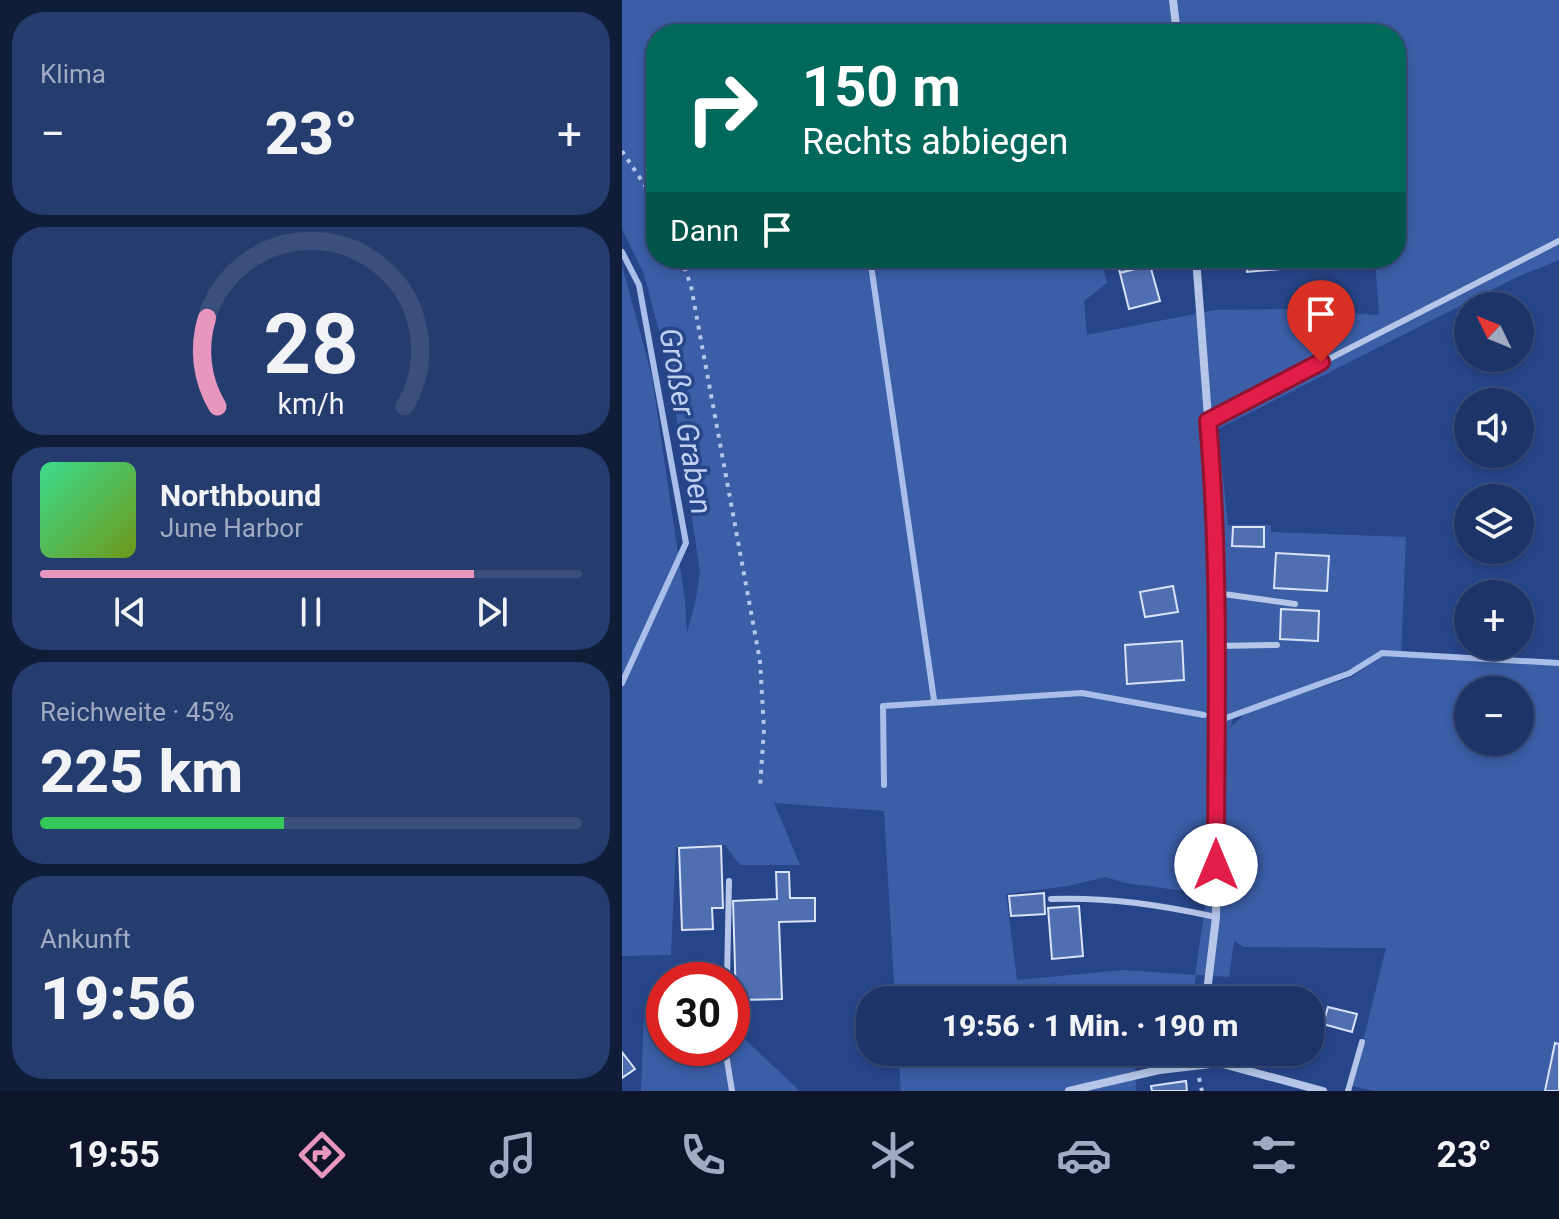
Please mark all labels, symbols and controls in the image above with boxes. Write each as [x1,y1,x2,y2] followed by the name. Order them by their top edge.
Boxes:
[802,54,961,120] text: 150 m
[670,56,774,160] icon: right
[40,59,106,89] text: Klima
[265,98,358,169] text: 23°
[40,108,65,160] text: −
[557,108,582,160] text: +
[802,121,1068,163] text: Rechts abbiegen
[755,208,799,252] icon: arrive
[670,213,739,248] text: Dann
[1287,280,1355,362] pin
[1299,292,1343,336] icon: arrive
[1454,292,1534,372] north arrow
[1454,292,1534,756] map controls
[263,295,359,392] text: 28
[652,325,720,517] water label: Großer Graben
[277,387,345,421] text: km/h
[1454,388,1534,468] button: sound
[160,478,321,513] text: Northbound
[1454,484,1534,564] button: layers
[160,513,303,543] text: June Harbor
[1454,580,1534,660] button: +
[108,590,152,634] icon: previous
[289,590,333,634] icon: pause
[470,590,514,634] icon: next
[1454,676,1534,756] button: −
[40,697,234,727] text: Reichweite · 45%
[40,736,243,807] text: 225 km
[1174,823,1258,907] position arrow
[40,924,131,954] text: Ankunft
[646,962,750,1066] speed limit sign: 30
[40,963,196,1034] text: 19:56
[942,1008,1238,1043] text: 19:56 · 1 Min. · 190 m
[294,1127,350,1183] icon: directions
[485,1127,541,1183] icon: music
[675,1127,731,1183] icon: phone
[865,1127,921,1183] icon: climate
[1056,1127,1112,1183] icon: car
[1246,1127,1302,1183] icon: filters
[67,1134,160,1176] text: 19:55
[1436,1134,1492,1176] text: 23°

